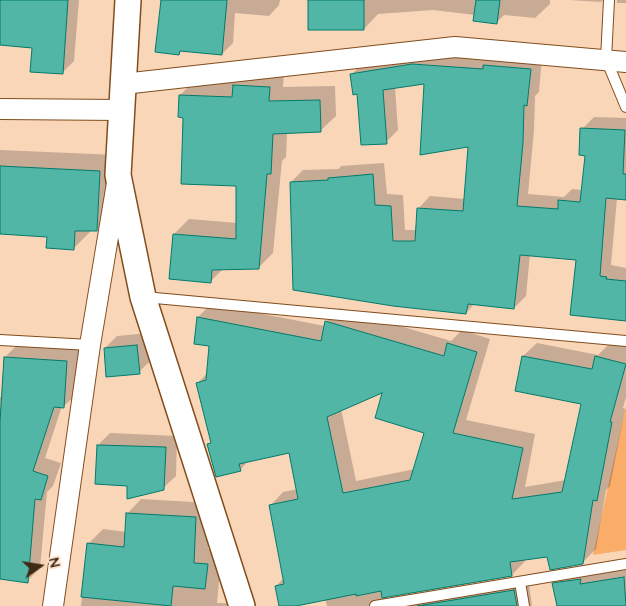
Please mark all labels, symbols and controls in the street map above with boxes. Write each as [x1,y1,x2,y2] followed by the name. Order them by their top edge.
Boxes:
[15,541,65,591] north arrow
[45,556,65,570] text: N

